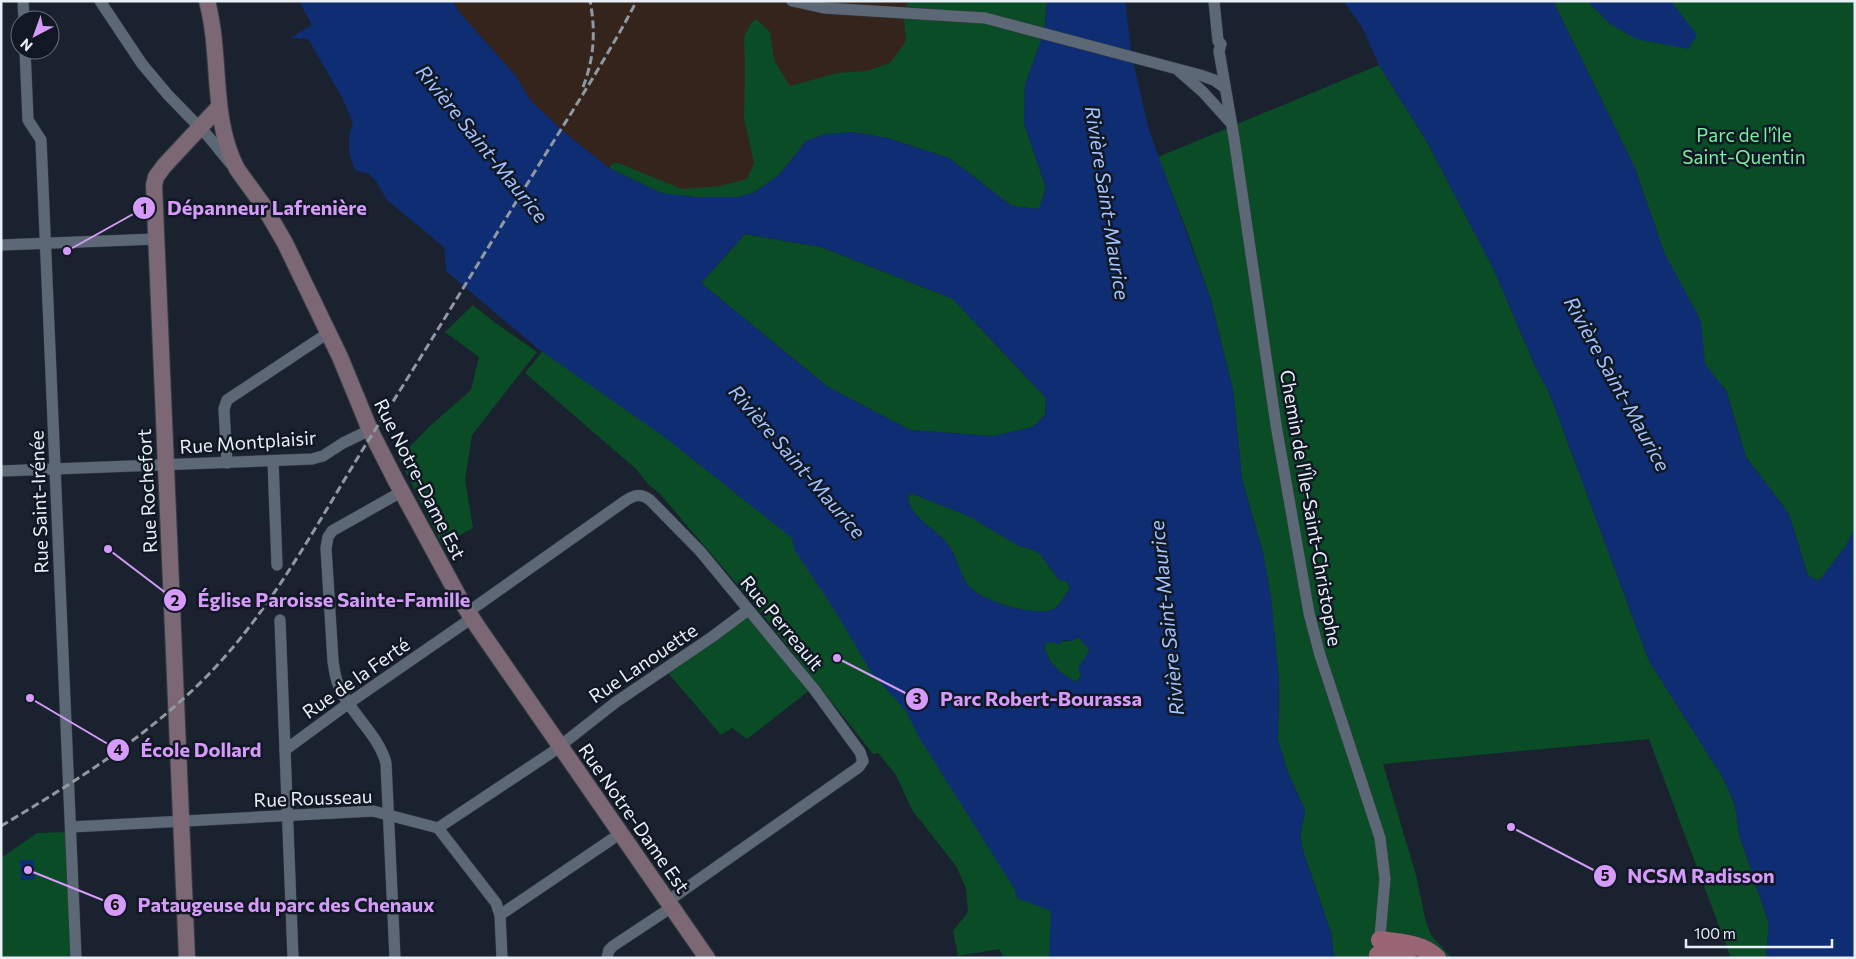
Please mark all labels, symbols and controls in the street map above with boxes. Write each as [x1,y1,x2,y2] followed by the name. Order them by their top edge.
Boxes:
[10,10,60,60] north arrow
[17,35,36,55] text: N
[412,60,554,227] water label: Rivière Saint-Maurice
[1081,104,1135,302] water label: Rivière Saint-Maurice
[1682,123,1806,168] park label: Parc de l'île Saint-Quentin
[132,191,377,226] callout: Dépanneur Lafrenière
[167,195,367,219] text: Dépanneur Lafrenière
[141,199,147,217] text: 1
[1560,292,1676,475] water label: Rivière Saint-Maurice
[1276,368,1347,648] street label: Chemin de l'Île-Saint-Christophe
[724,379,871,544] water label: Rivière Saint-Maurice
[370,395,471,563] street label: Rue Notre-Dame Est
[179,425,318,458] street label: Rue Montplaisir
[132,428,161,554] street label: Rue Rochefort
[25,430,52,574] street label: Rue Saint-Irénée
[1144,519,1188,717] water label: Rivière Saint-Maurice
[736,571,829,675] street label: Rue Perreault
[162,583,480,618] callout: Église Paroisse Sainte-Famille
[198,587,470,611] text: Église Paroisse Sainte-Famille
[171,591,179,609] text: 2
[584,618,701,707] street label: Rue Lanouette
[298,632,414,723] street label: Rue de la Ferté
[905,682,1152,717] callout: Parc Robert-Bourassa
[940,686,1142,710] text: Parc Robert-Bourassa
[913,689,922,707] text: 3
[105,732,271,767] callout: École Dollard
[140,737,262,761] text: École Dollard
[574,738,695,897] street label: Rue Notre-Dame Est
[113,740,123,758] text: 4
[253,784,373,811] street label: Rue Rousseau
[1593,858,1785,893] callout: NCSM Radisson
[1627,863,1775,887] text: NCSM Radisson
[1601,866,1610,884] text: 5
[103,887,445,922] callout: Pataugeuse du parc des Chenaux
[137,892,435,916] text: Pataugeuse du parc des Chenaux
[110,895,120,913] text: 6
[1686,916,1832,948] scale bar
[1694,924,1736,942] text: 100 m

